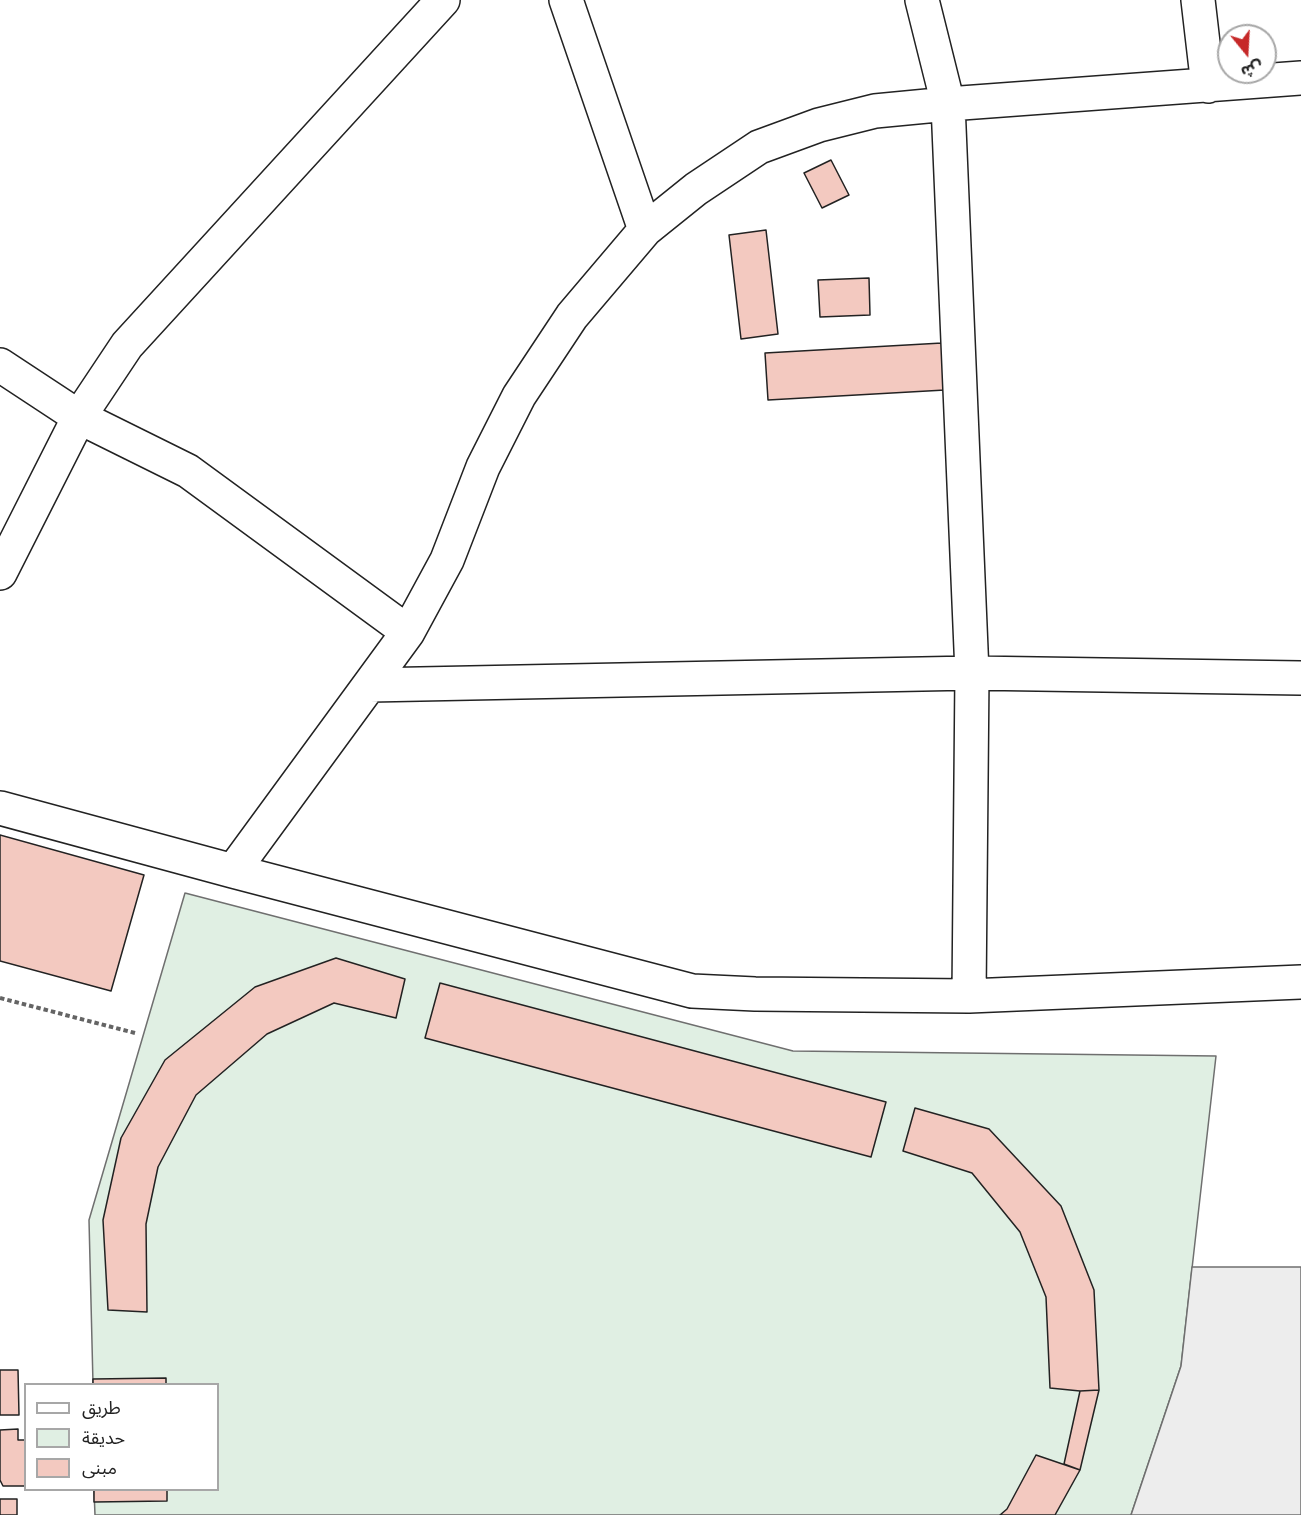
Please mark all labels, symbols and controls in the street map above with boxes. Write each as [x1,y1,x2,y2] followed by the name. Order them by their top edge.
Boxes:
[1217,24,1277,84] north arrow
[1239,58,1265,81] text: ش
[24,1383,219,1491] legend
[82,1398,121,1418] text: طريق
[82,1428,125,1448] text: حديقة
[82,1458,117,1478] text: مبنى

